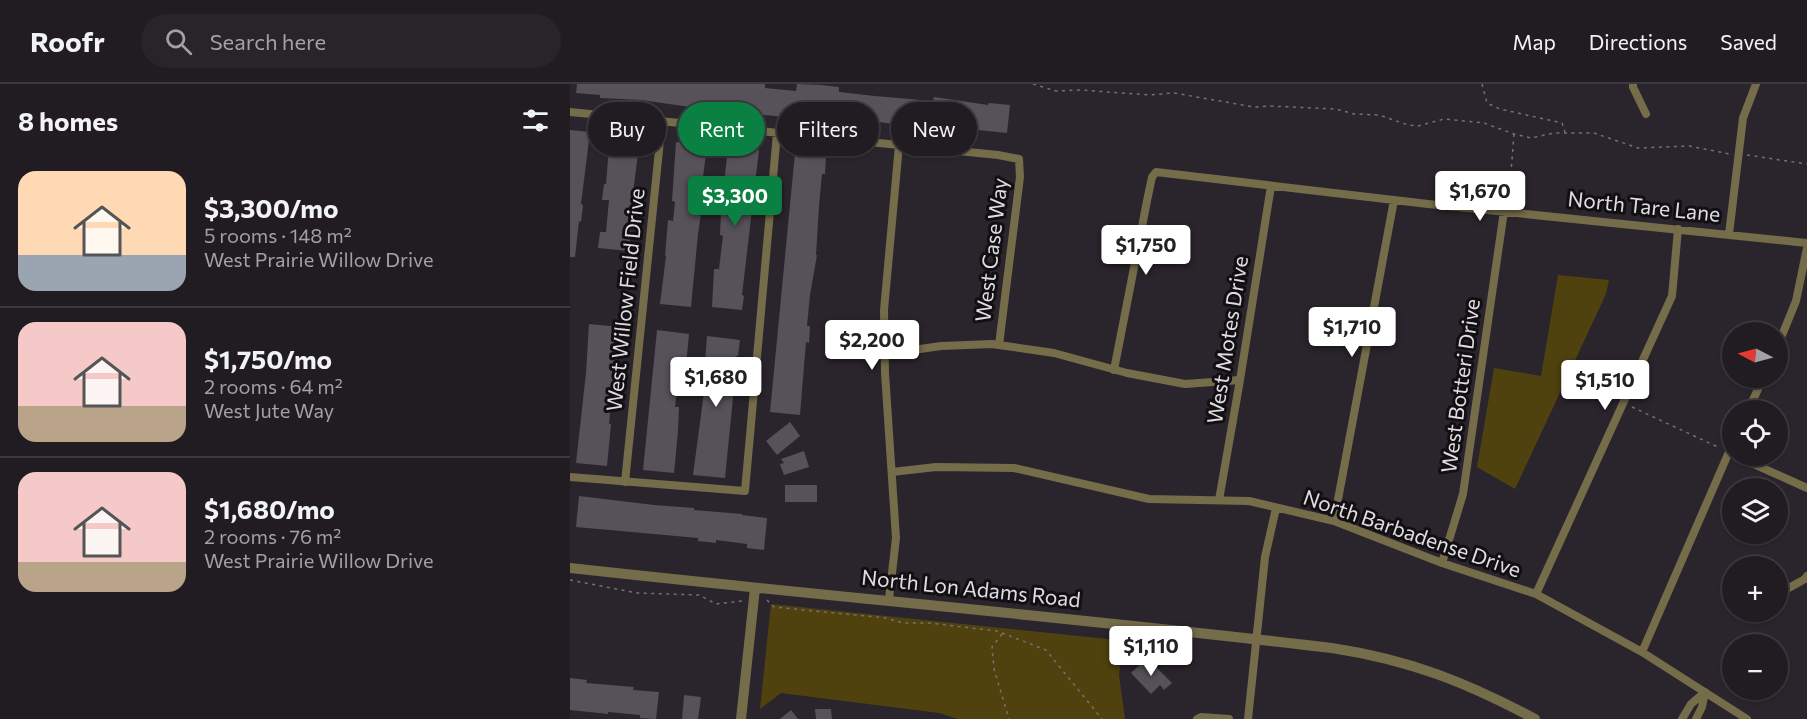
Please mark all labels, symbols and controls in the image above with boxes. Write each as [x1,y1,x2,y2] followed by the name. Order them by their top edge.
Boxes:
[141,14,561,68] search box
[30,24,105,58] text: Roofr
[162,25,195,58] icon: search
[210,28,326,55] text: Search here
[1513,29,1556,54] text: Map
[1589,29,1687,54] text: Directions
[1720,29,1777,54] text: Saved
[588,102,666,156] chip: Buy
[678,102,765,156] chip: Rent
[777,102,879,156] chip: Filters
[891,102,977,156] chip: New
[519,104,552,137] icon: filters
[18,105,118,136] text: 8 homes
[1431,171,1529,222] pin: $1,670
[686,176,784,227] pin: $3,300
[969,176,1012,323] street label: West Case Way
[1449,178,1511,202] text: $1,670
[702,183,768,207] text: $3,300
[1567,185,1722,226] street label: North Tare Lane
[600,187,649,413] street label: West Willow Field Drive
[204,192,339,223] text: $3,300/mo
[66,195,138,267] icon: home
[204,223,352,247] text: 5 rooms · 148 m²
[1097,225,1195,276] pin: $1,750
[1115,232,1177,256] text: $1,750
[204,247,434,271] text: West Prairie Willow Drive
[1201,254,1252,425] street label: West Motes Drive
[1435,297,1484,475] street label: West Botteri Drive
[1303,307,1401,358] pin: $1,710
[1323,314,1381,338] text: $1,710
[823,320,921,371] pin: $2,200
[1722,322,1788,388] north arrow
[1722,322,1788,700] map controls
[839,327,905,351] text: $2,200
[204,343,332,374] text: $1,750/mo
[66,346,138,418] icon: home
[667,357,765,408] pin: $1,680
[1556,360,1654,411] pin: $1,510
[684,364,748,388] text: $1,680
[1575,367,1635,391] text: $1,510
[204,374,343,398] text: 2 rooms · 64 m²
[204,398,334,422] text: West Jute Way
[1722,400,1788,466] button: locate
[1722,478,1788,544] button: layers
[1300,484,1525,582] street label: North Barbadense Drive
[204,493,335,524] text: $1,680/mo
[66,496,138,568] icon: home
[204,524,341,548] text: 2 rooms · 76 m²
[204,548,434,572] text: West Prairie Willow Drive
[1722,556,1788,622] button: +
[860,564,1082,611] street label: North Lon Adams Road
[1102,626,1200,677] pin: $1,110
[1123,633,1179,657] text: $1,110
[1722,634,1788,700] button: −

